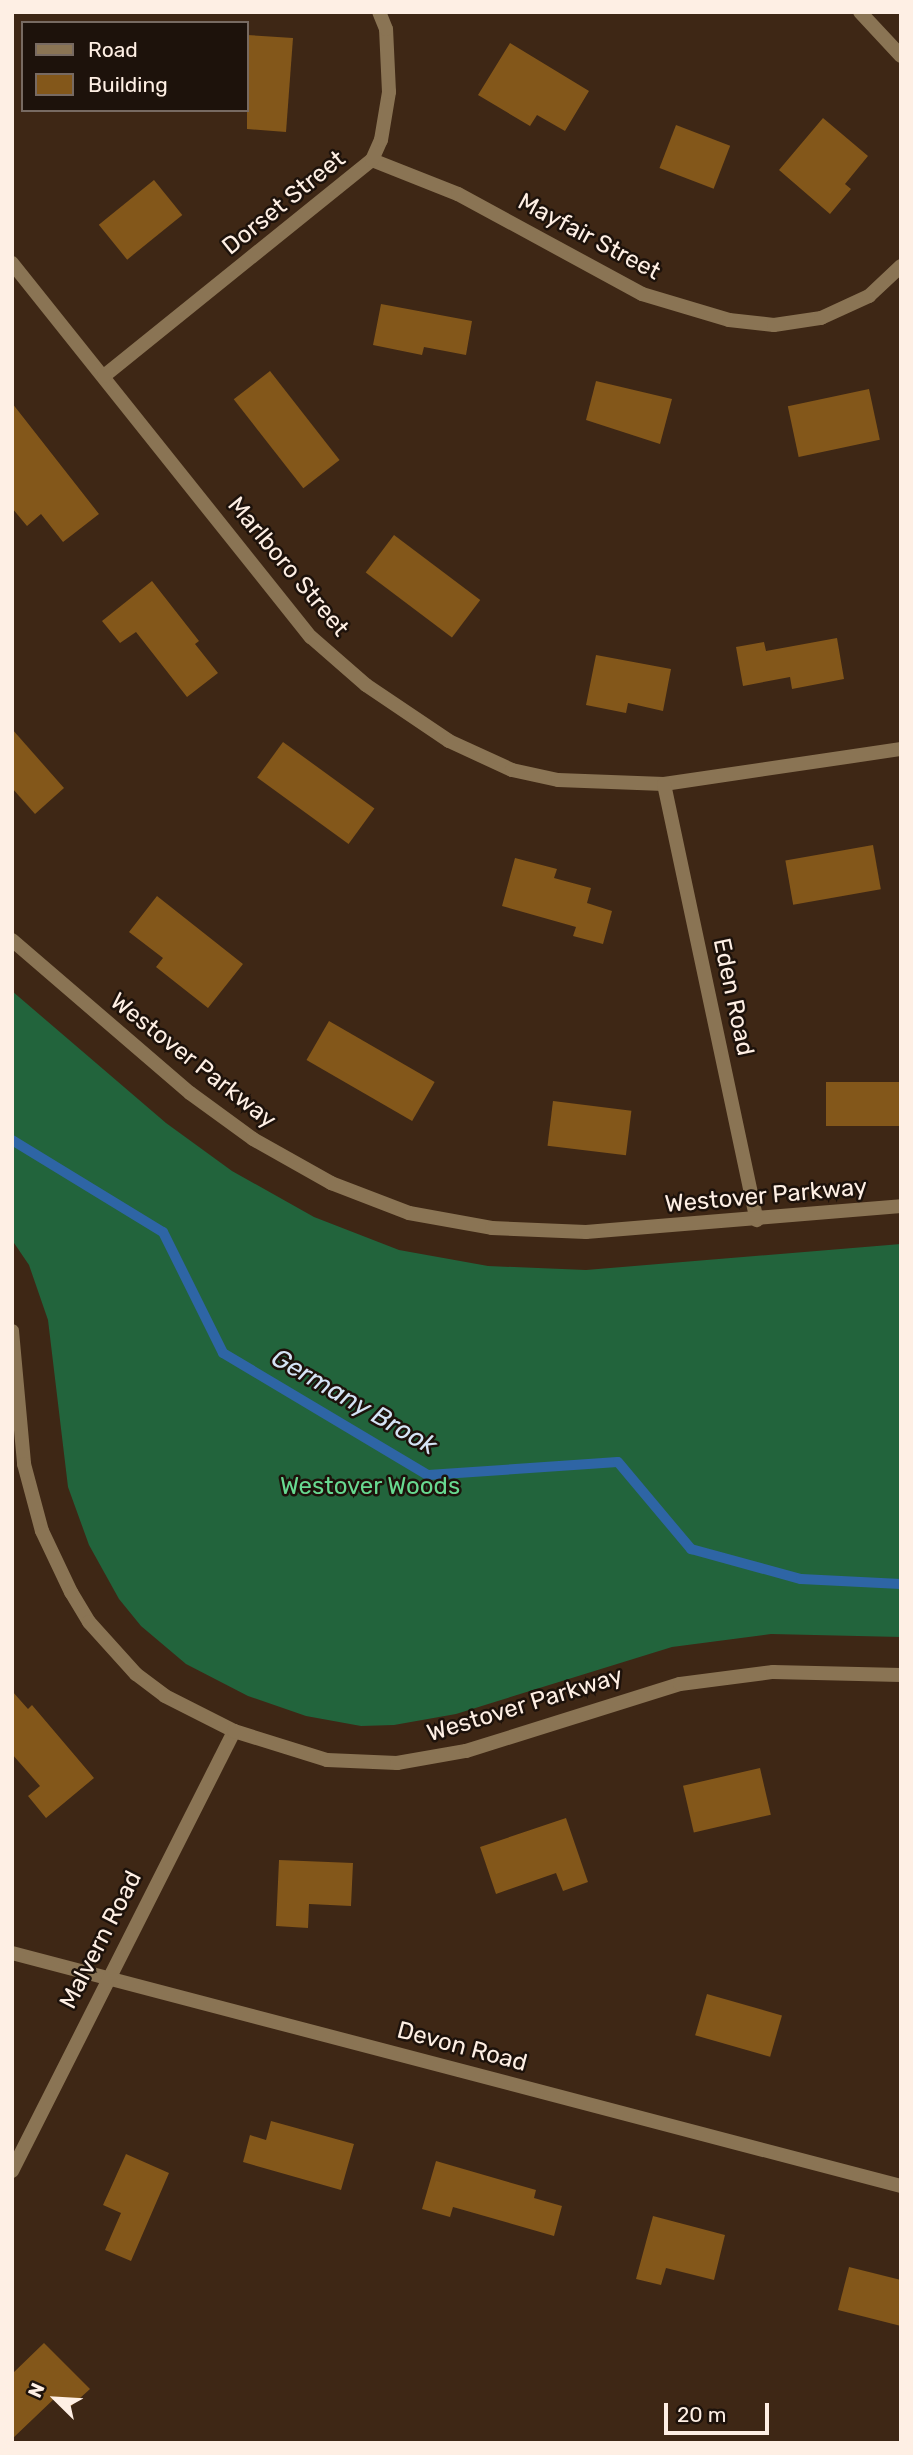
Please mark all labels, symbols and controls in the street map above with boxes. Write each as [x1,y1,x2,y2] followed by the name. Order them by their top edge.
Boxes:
[21,21,248,112] legend
[88,37,138,62] text: Road
[88,72,168,97] text: Building
[217,145,351,261] street label: Dorset Street
[513,187,665,287] street label: Mayfair Street
[221,491,355,643] street label: Marlboro Street
[706,936,760,1058] street label: Eden Road
[104,987,282,1135] street label: Westover Parkway
[663,1173,869,1219] street label: Westover Parkway
[265,1342,443,1462] water label: Germany Brook
[279,1473,461,1501] park label: Westover Woods
[424,1661,626,1749] street label: Westover Parkway
[54,1866,148,2014] street label: Malvern Road
[394,2016,530,2078] street label: Devon Road
[21,2364,91,2434] north arrow
[23,2379,50,2401] text: N
[668,2388,773,2432] scale bar
[677,2402,726,2427] text: 20 m

